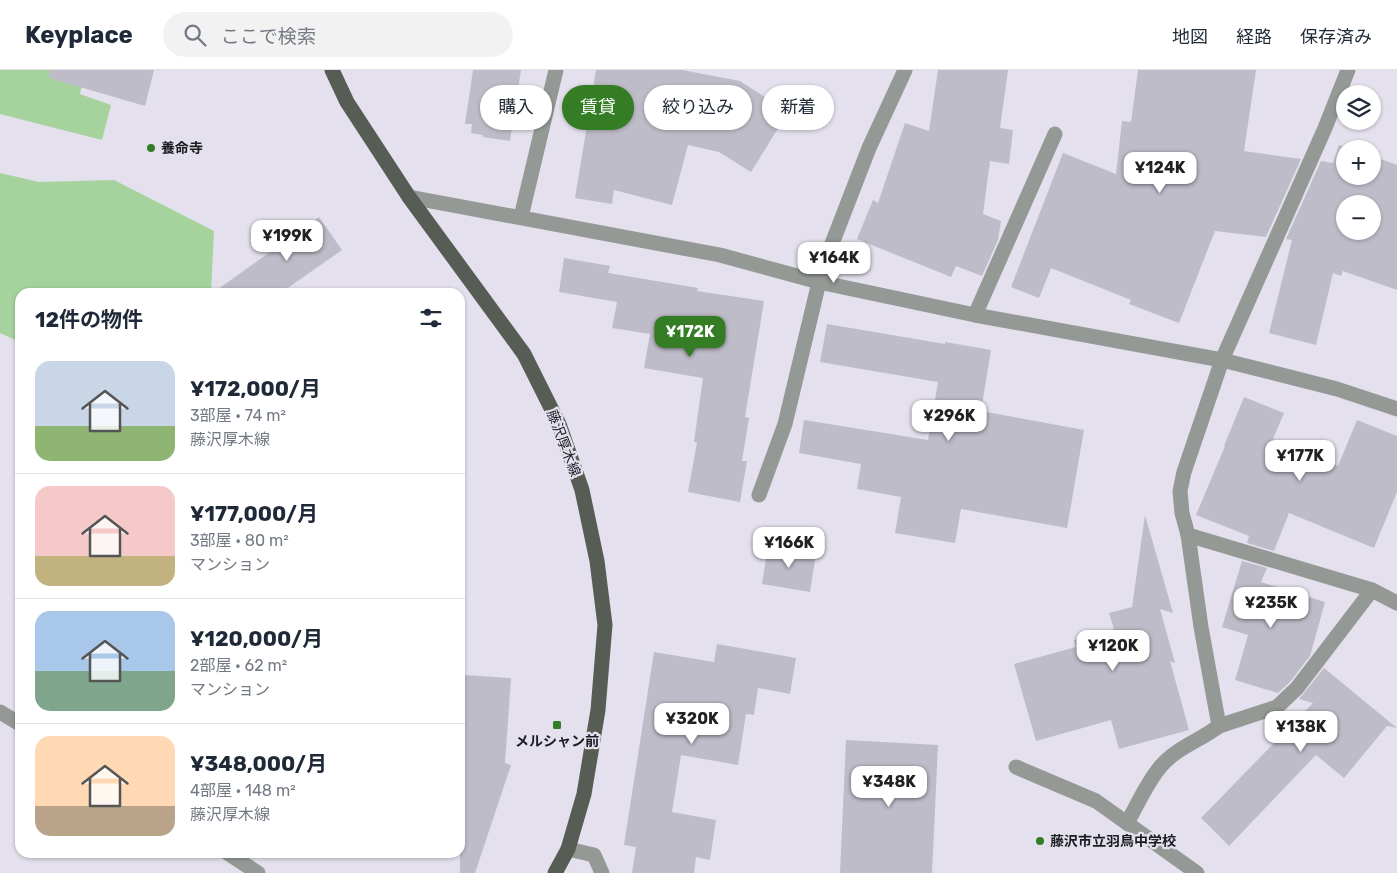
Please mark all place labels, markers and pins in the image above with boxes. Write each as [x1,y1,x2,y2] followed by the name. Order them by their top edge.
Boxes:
[161,140,203,157] place label: 養命寺
[145,142,157,154] marker: 養命寺
[1125,152,1195,194] pin: ¥124K
[252,220,322,262] pin: ¥199K
[799,242,869,284] pin: ¥164K
[655,316,725,358] pin: ¥172K
[914,400,984,442] pin: ¥296K
[1265,440,1335,482] pin: ¥177K
[754,526,824,569] pin: ¥166K
[1236,586,1306,629] pin: ¥235K
[1078,630,1148,672] pin: ¥120K
[657,702,727,745] pin: ¥320K
[1266,710,1336,753] pin: ¥138K
[551,719,563,731] marker: メルシャン前
[515,733,599,750] place label: メルシャン前
[854,766,924,808] pin: ¥348K
[1050,833,1176,850] place label: 藤沢市立羽鳥中学校
[1034,835,1046,847] marker: 藤沢市立羽鳥中学校

